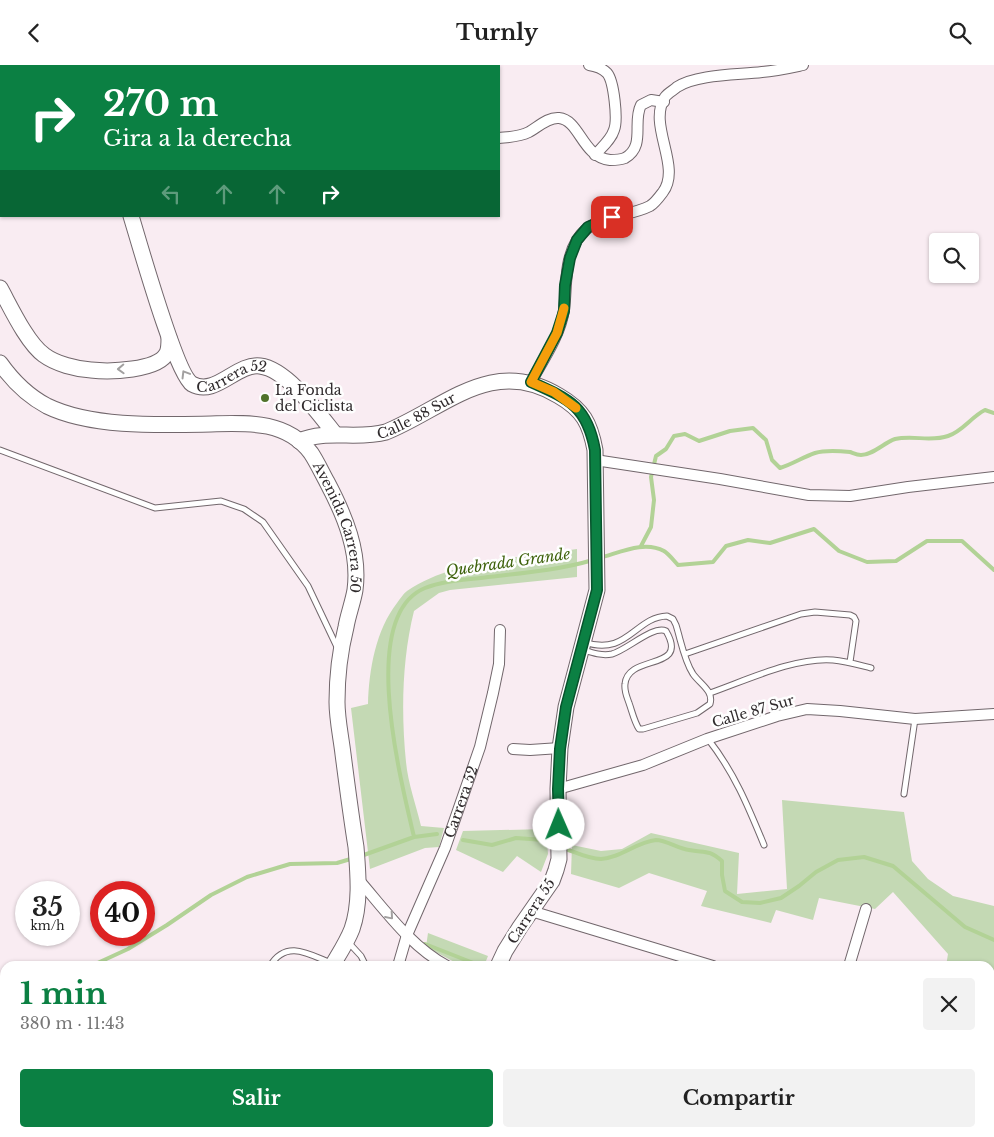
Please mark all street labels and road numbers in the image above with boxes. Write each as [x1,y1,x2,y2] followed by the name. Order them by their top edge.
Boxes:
[196,357,268,396] street label: Carrera 52
[375,388,459,443] street label: Calle 88 Sur
[308,458,365,594] street label: Avenida Carrera 50
[710,691,797,731] street label: Calle 87 Sur
[440,763,482,840] street label: Carrera 52
[503,875,559,947] street label: Carrera 55

